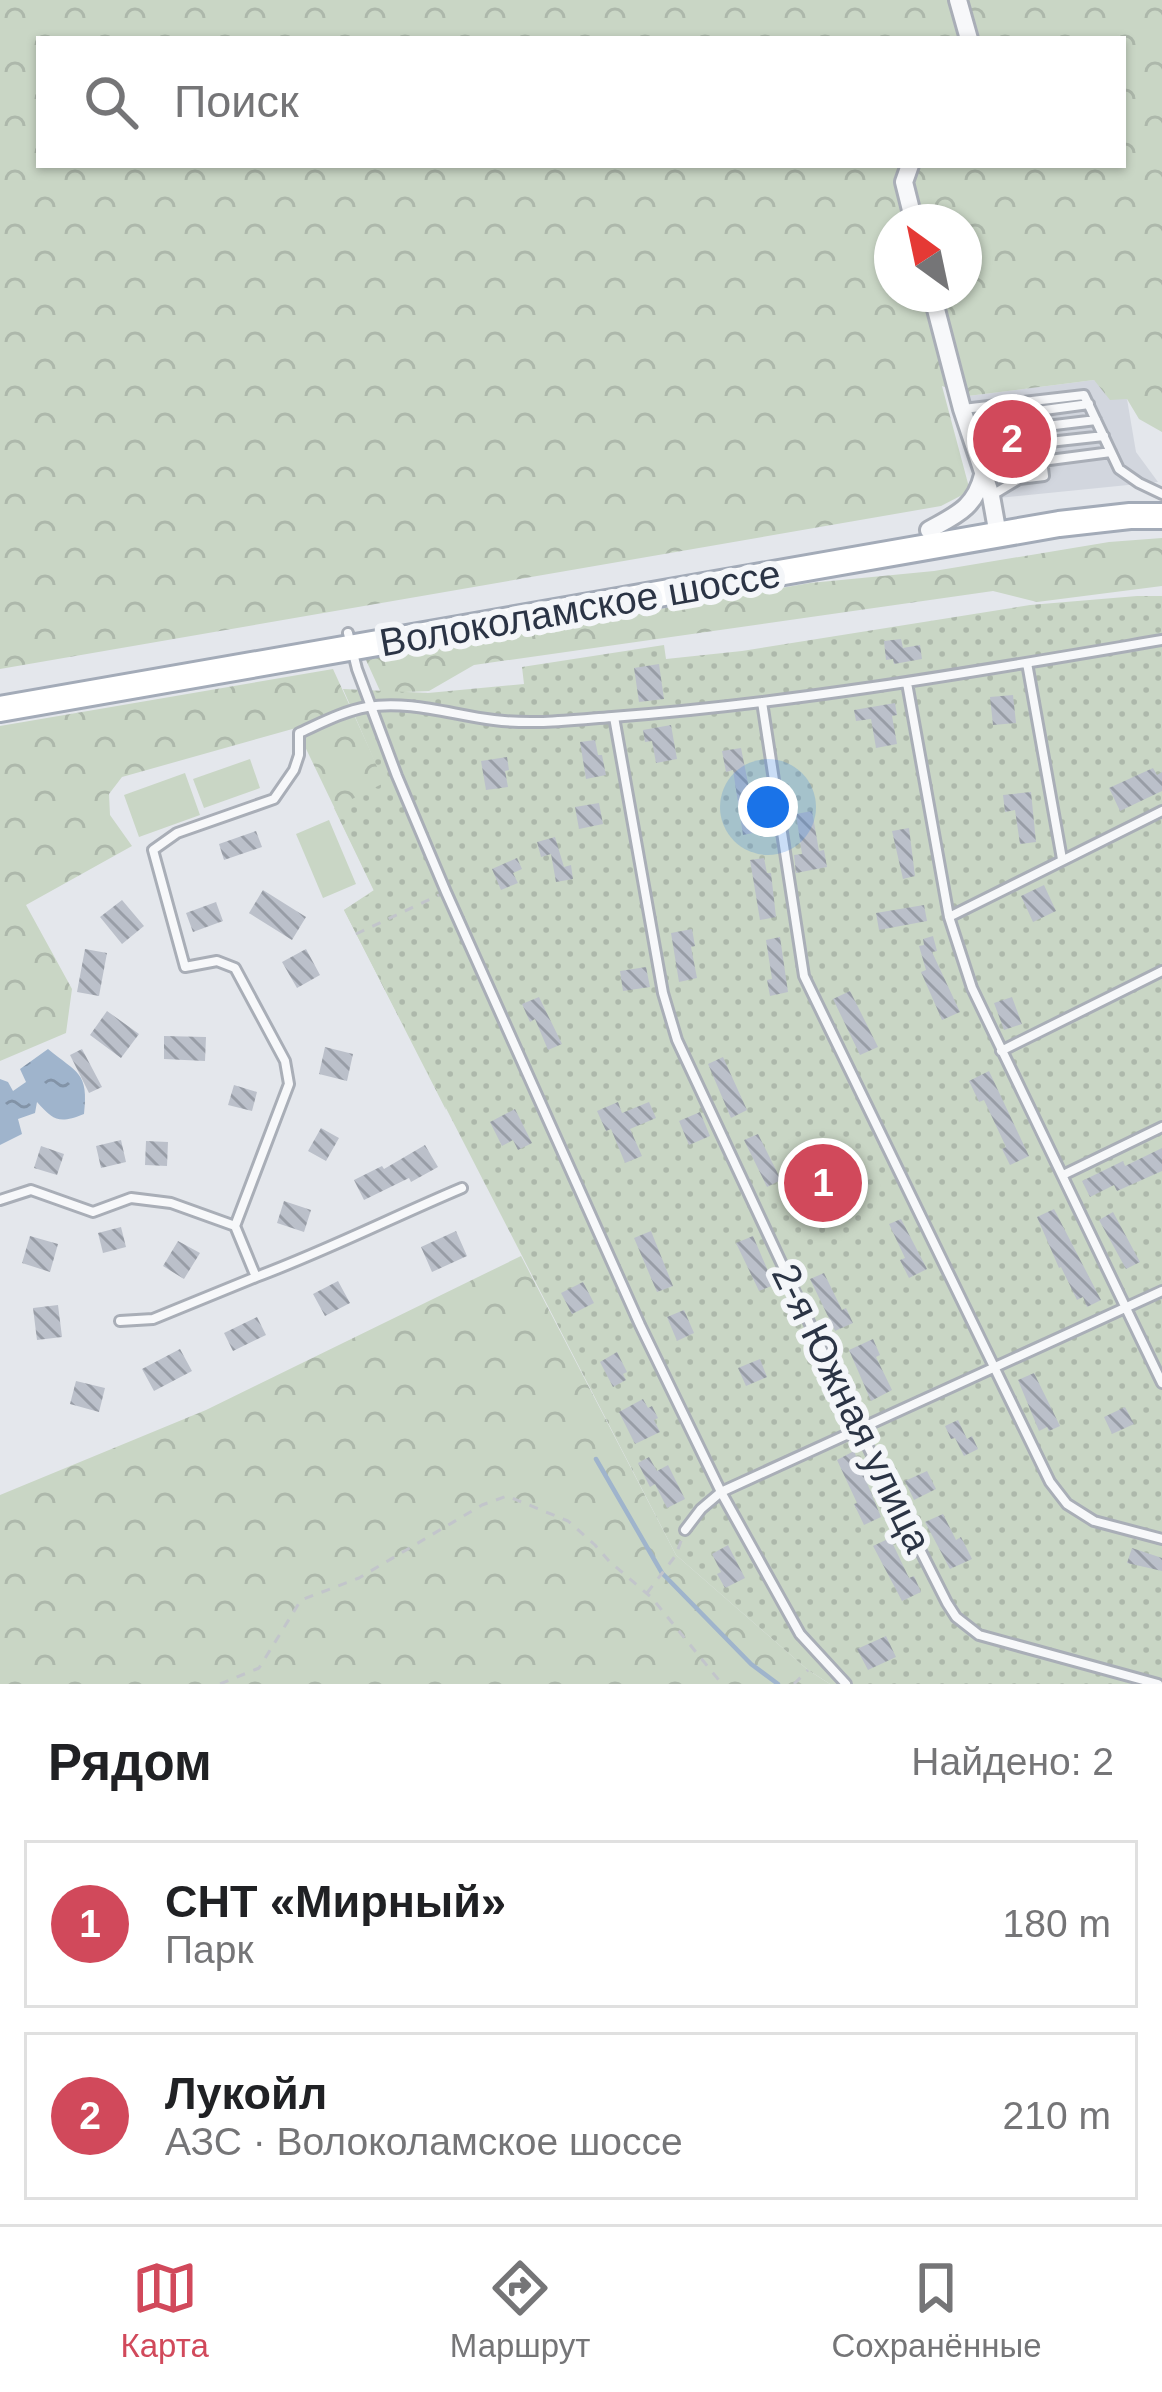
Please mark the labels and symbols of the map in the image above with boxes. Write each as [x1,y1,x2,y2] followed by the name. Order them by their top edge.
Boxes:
[874,204,982,312] north arrow
[973,394,1051,484] pin: 2
[376,552,784,664] street label: Волоколамское шоссе
[738,777,798,837] your location
[784,1138,862,1228] pin: 1
[764,1257,940,1559] street label: 2-я Южная улица

